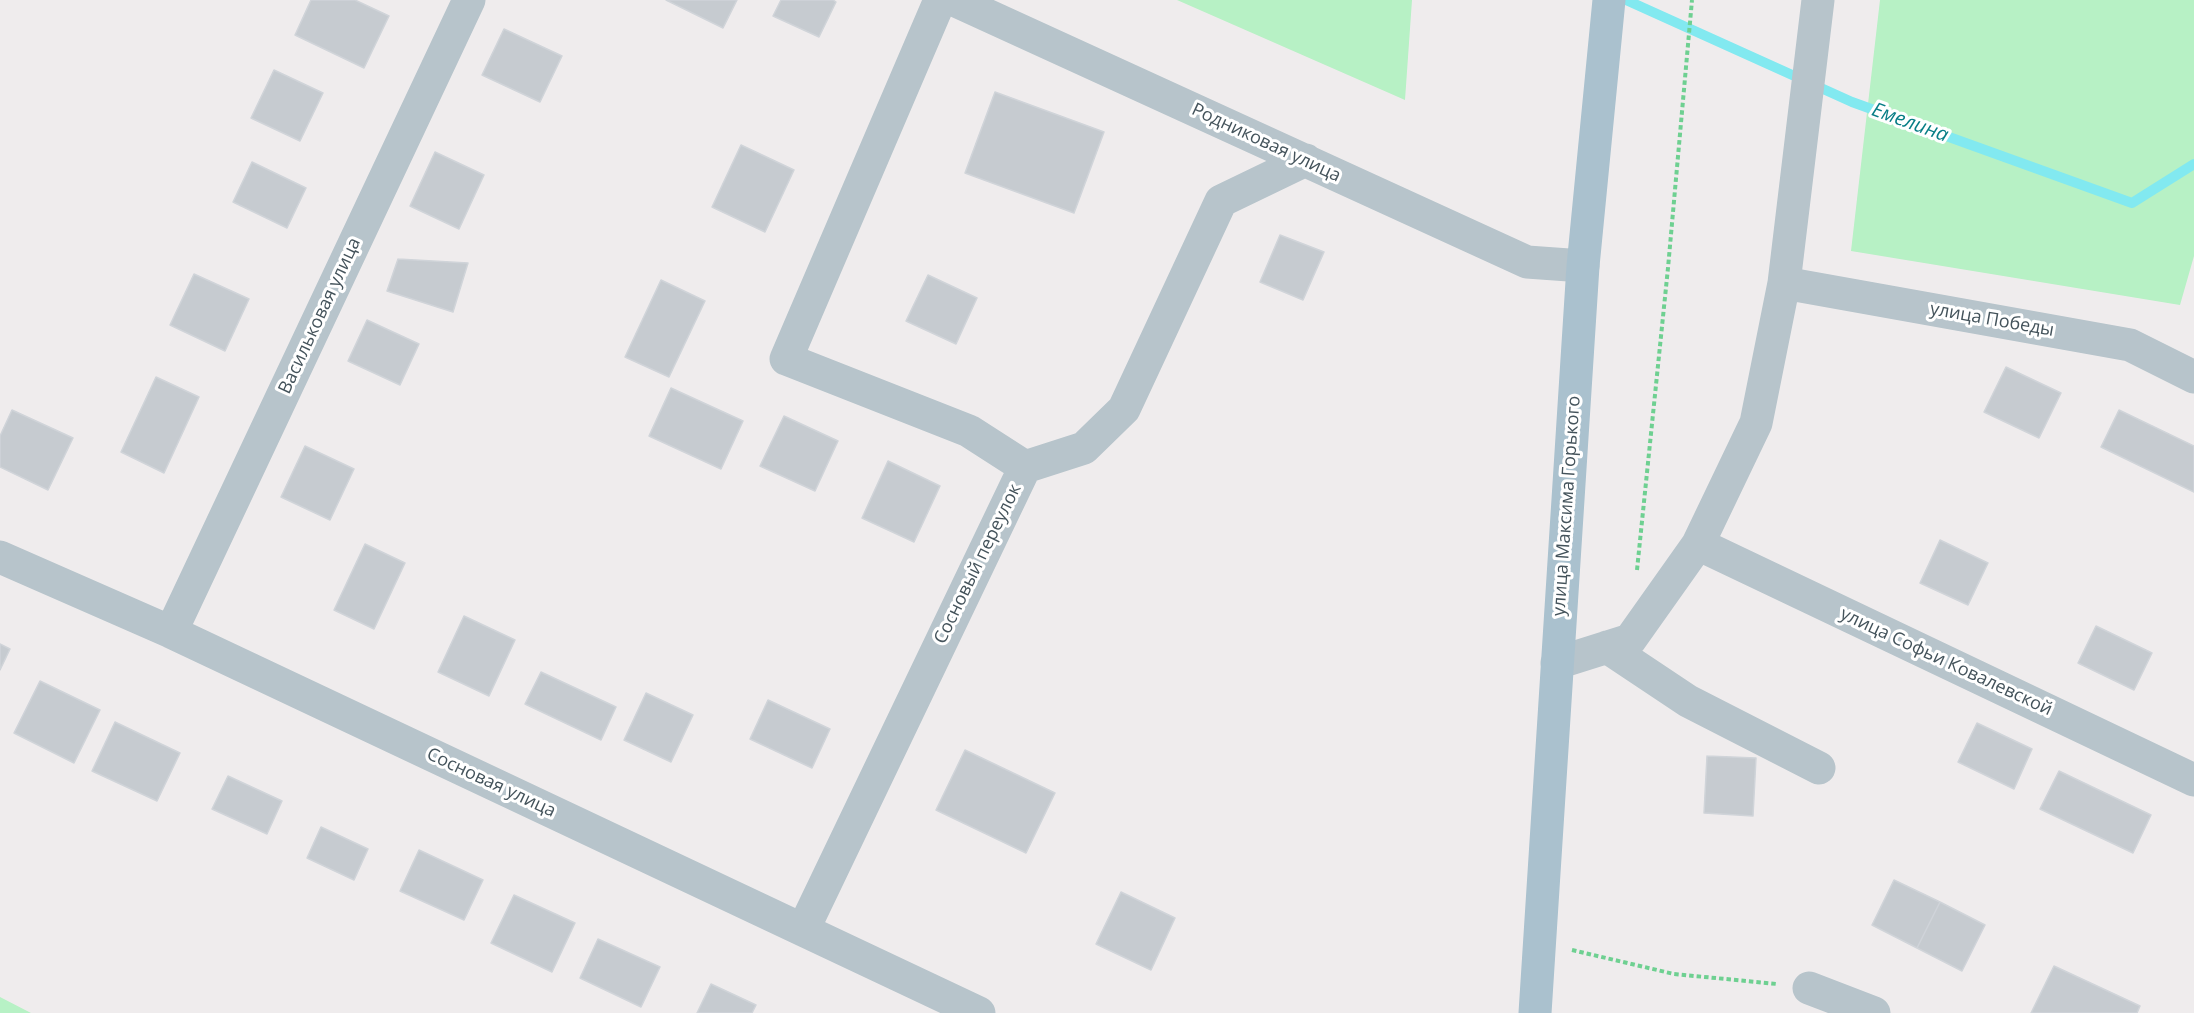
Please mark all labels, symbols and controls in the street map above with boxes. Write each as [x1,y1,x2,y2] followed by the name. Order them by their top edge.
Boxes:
[1868,98,1952,148] water label: Емелина
[1188,99,1344,187] street label: Родниковая улица
[274,235,366,397] street label: Васильковая улица
[1928,298,2056,342] street label: улица Победы
[1549,395,1585,617] street label: улица Максима Горького
[930,481,1026,647] street label: Сосновый переулок
[1837,603,2055,721] street label: улица Софьи Ковалевской
[423,744,559,822] street label: Сосновая улица

